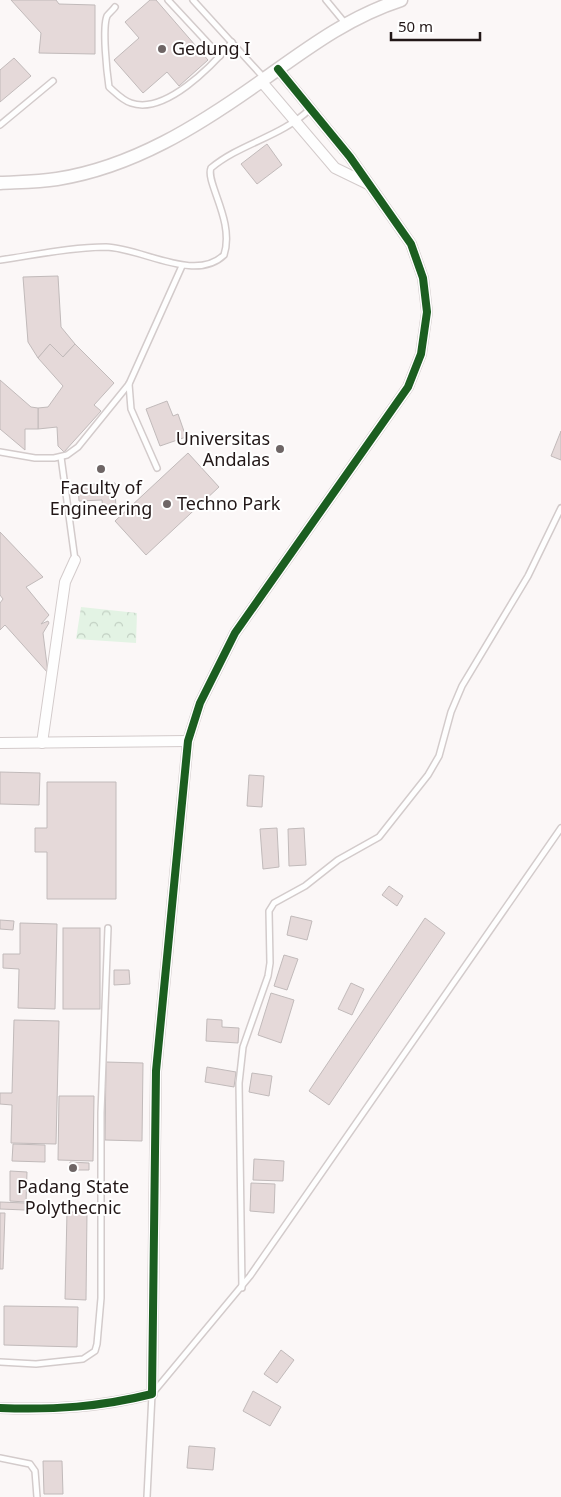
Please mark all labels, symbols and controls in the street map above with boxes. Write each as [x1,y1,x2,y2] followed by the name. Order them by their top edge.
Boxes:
[391,10,480,42] scale bar
[398,16,433,36] text: 50 m
[172,36,250,60] place label: Gedung I
[156,43,168,55] marker: Gedung I
[176,426,270,471] place label: Universitas Andalas
[274,443,286,455] marker: Universitas Andalas
[95,463,107,475] marker: Faculty of Engineering
[50,475,152,520] place label: Faculty of Engineering
[177,491,281,515] place label: Techno Park
[161,498,173,510] marker: Techno Park
[67,1162,79,1174] marker: Padang State Polythecnic
[17,1174,129,1219] place label: Padang State Polythecnic

